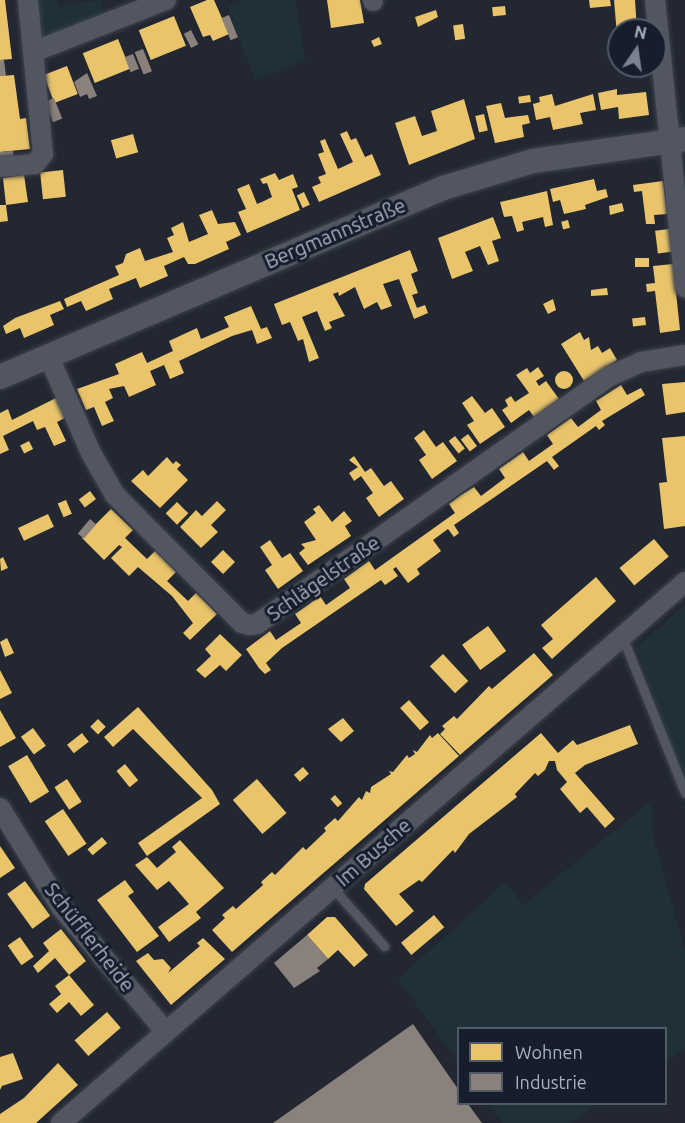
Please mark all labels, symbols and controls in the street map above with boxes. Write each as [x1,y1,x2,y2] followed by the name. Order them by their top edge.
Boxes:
[607,18,667,78] north arrow
[633,22,648,43] text: N
[261,193,409,273] street label: Bergmannstraße
[262,530,384,626] street label: Schlägelstraße
[331,813,415,891] street label: Im Busche
[40,878,140,996] street label: Schüfflerheide
[457,1027,667,1105] legend
[515,1042,583,1062] text: Wohnen
[515,1072,587,1092] text: Industrie

